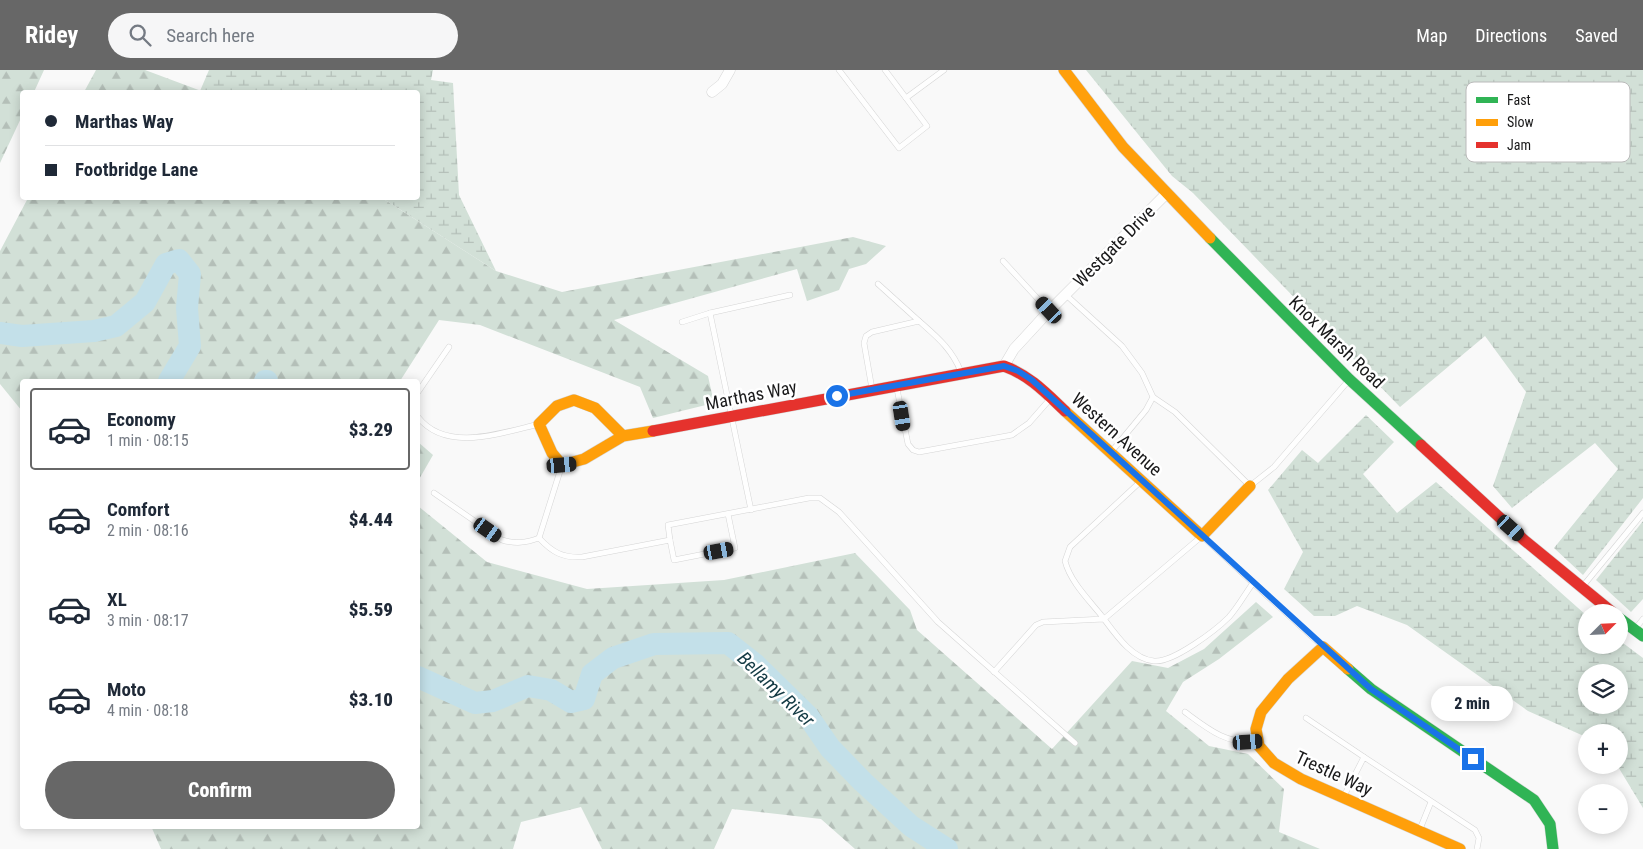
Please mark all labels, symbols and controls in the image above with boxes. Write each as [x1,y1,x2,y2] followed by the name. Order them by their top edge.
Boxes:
[108,13,458,58] search box
[25,21,78,49] text: Ridey
[126,21,154,49] icon: search
[166,24,255,47] text: Search here
[1416,25,1447,46] text: Map
[1475,25,1547,46] text: Directions
[1575,25,1618,46] text: Saved
[1466,82,1630,162] legend
[1507,92,1531,108] text: Fast
[75,110,173,133] text: Marthas Way
[1507,114,1534,130] text: Slow
[1507,137,1531,153] text: Jam
[75,158,198,181] text: Footbridge Lane
[1069,201,1159,291] street label: Westgate Drive
[1285,291,1389,393] street label: Knox Marsh Road
[1033,294,1064,326] car
[704,376,799,414] street label: Marthas Way
[826,385,848,407] route start
[1068,388,1166,480] street label: Western Avenue
[892,400,911,432] car
[47,407,92,452] icon: car
[107,408,176,431] text: Economy
[349,418,393,441] text: $3.29
[107,431,189,450] text: 1 min · 08:15
[546,456,577,474] car
[47,497,92,542] icon: car
[107,498,170,521] text: Comfort
[349,508,393,531] text: $4.44
[1494,512,1527,544] car
[471,515,504,545] car
[107,521,189,540] text: 2 min · 08:16
[702,541,735,561] car
[47,587,92,632] icon: car
[107,588,127,611] text: XL
[349,598,393,621] text: $5.59
[1578,604,1628,654] north arrow
[1578,604,1628,834] map controls
[107,611,189,630] text: 3 min · 08:17
[733,647,819,732] water label: Bellamy River
[1578,664,1628,714] button: layers
[47,677,92,722] icon: car
[107,678,146,701] text: Moto
[1432,686,1514,722] callout: 2 min
[349,688,393,711] text: $3.10
[1454,694,1490,713] text: 2 min
[107,701,189,720] text: 4 min · 08:18
[1578,724,1628,774] button: +
[1232,733,1263,751] car
[1292,746,1376,800] street label: Trestle Way
[1462,748,1484,770] route end
[45,761,395,819] button: Confirm
[1578,784,1628,834] button: −

